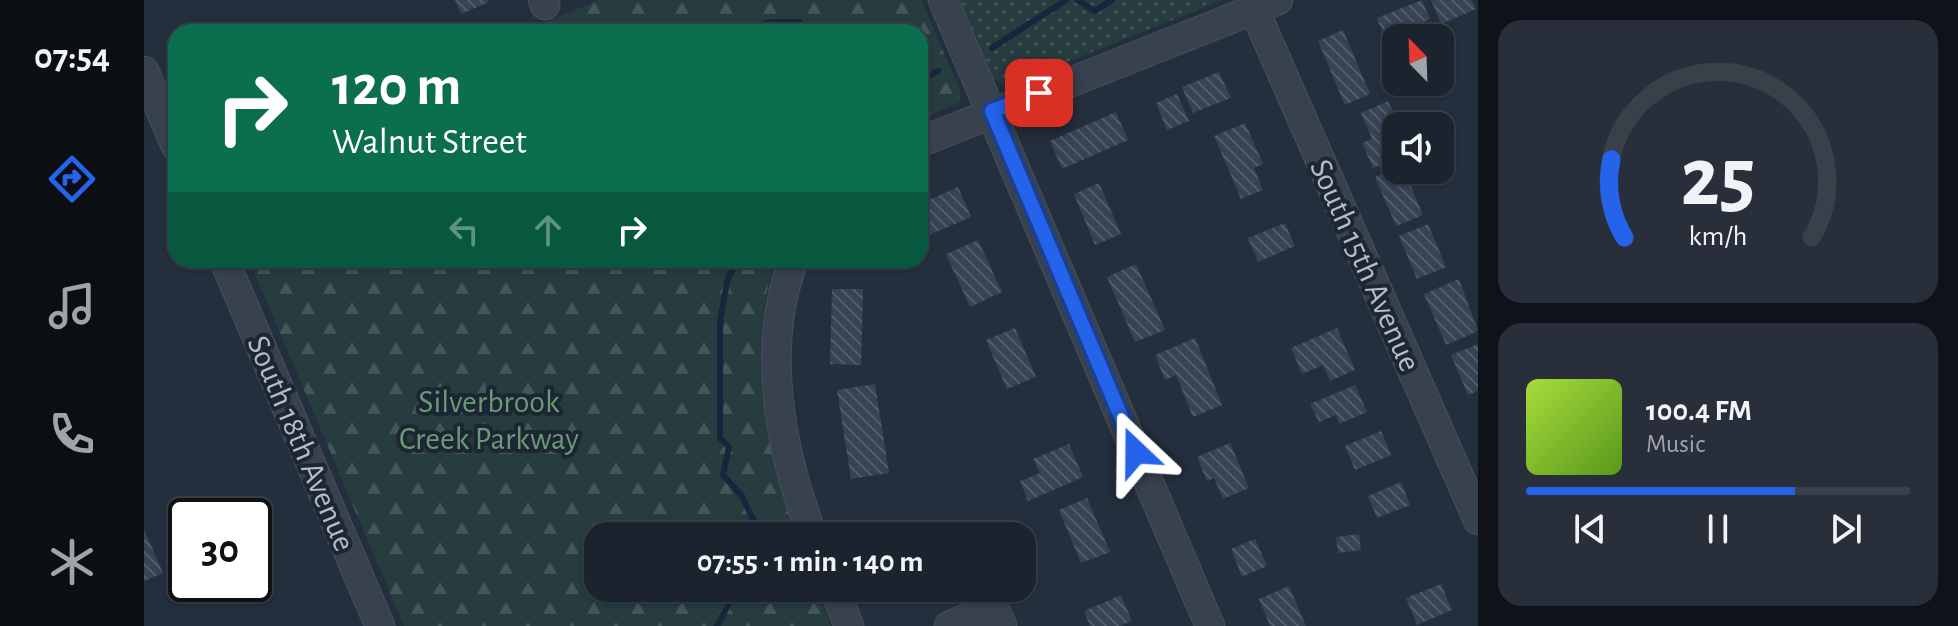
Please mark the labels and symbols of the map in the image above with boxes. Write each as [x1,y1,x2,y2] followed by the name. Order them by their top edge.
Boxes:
[1382,24,1454,96] north arrow
[1005,59,1073,127] pin
[1304,155,1426,376] street label: South 15th Avenue
[241,331,361,556] street label: South 18th Avenue
[399,386,579,455] park label: Silverbrook Creek Parkway
[1094,410,1178,494] position arrow
[168,498,272,602] speed limit sign: 30

